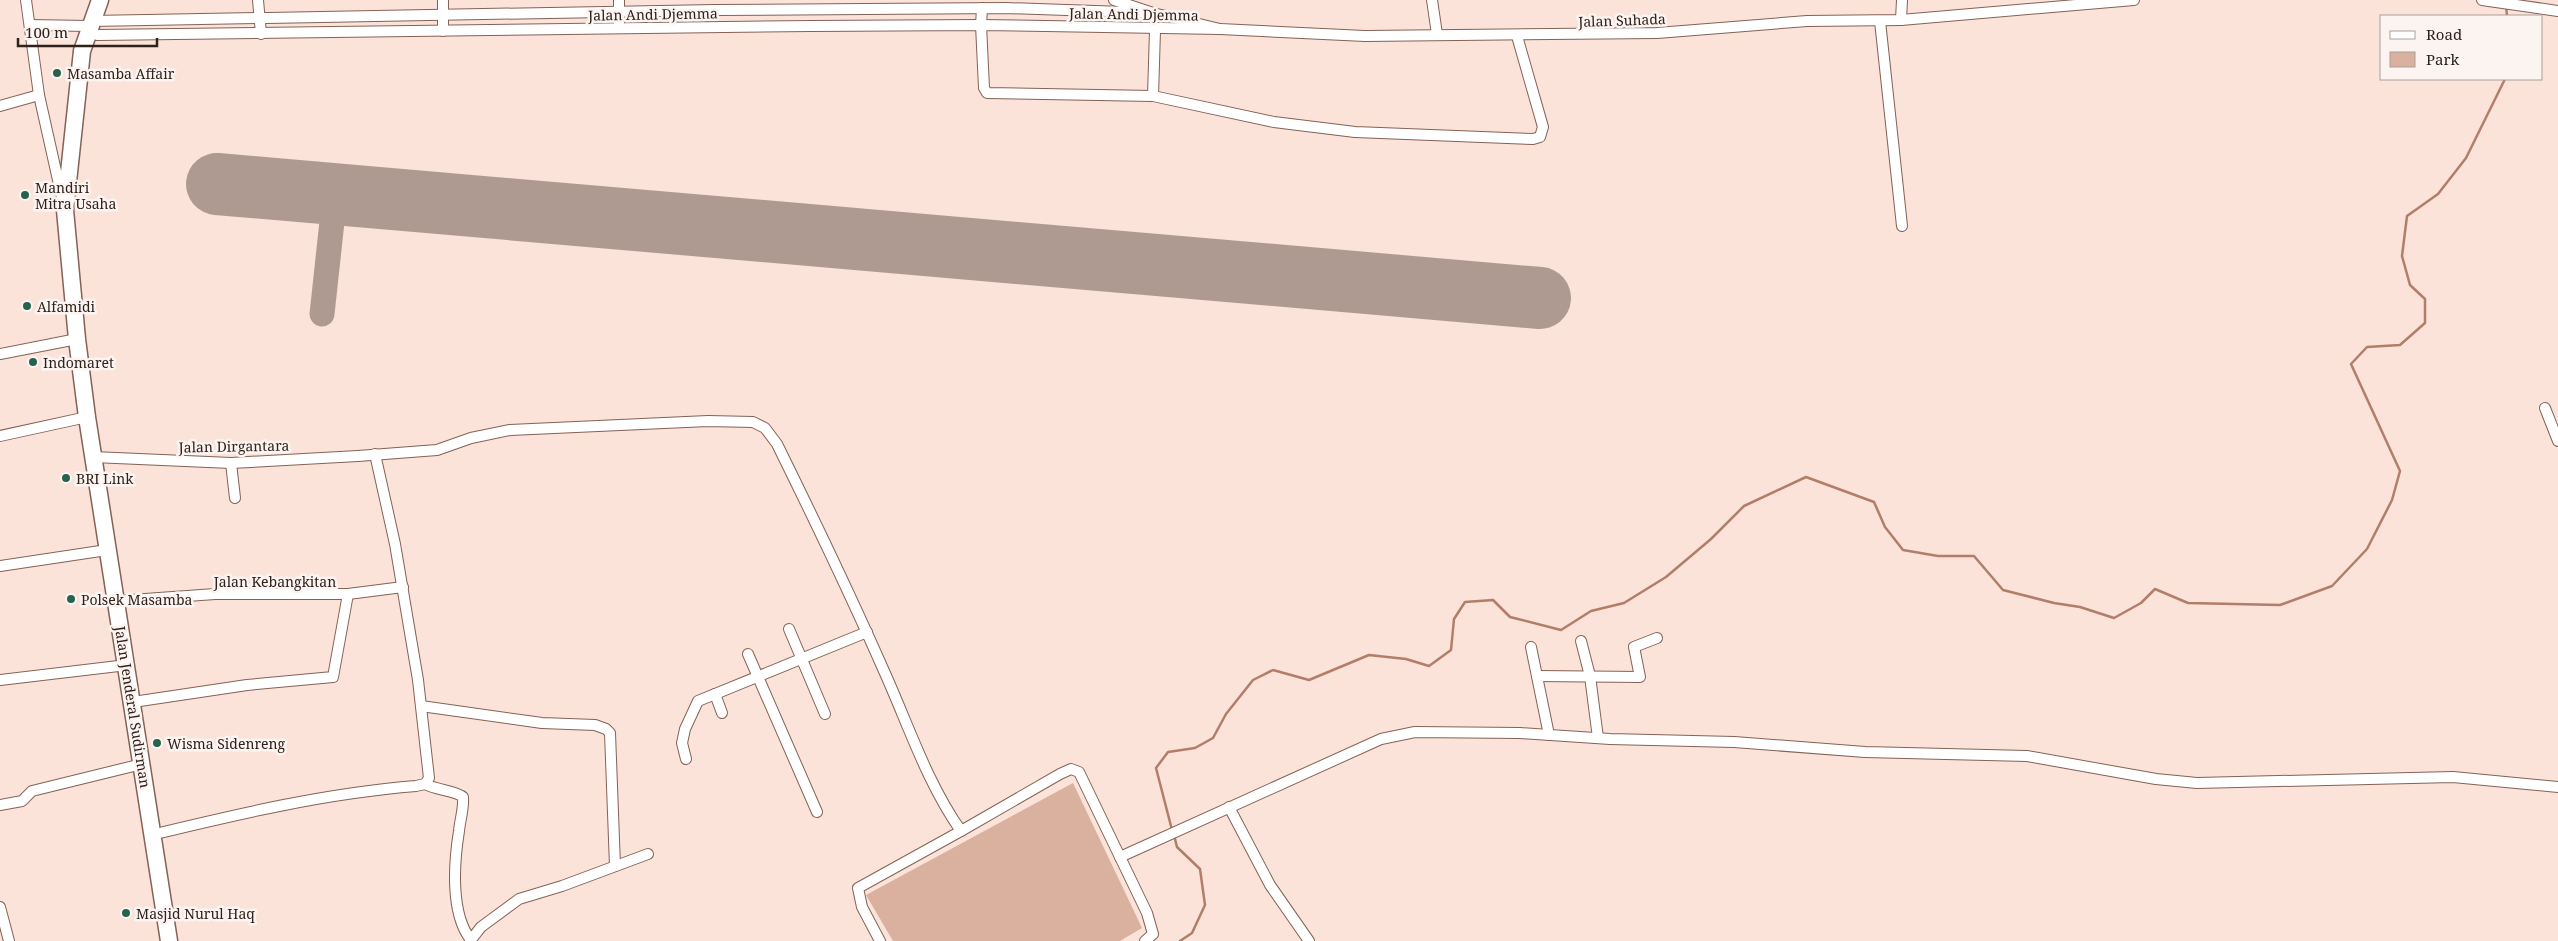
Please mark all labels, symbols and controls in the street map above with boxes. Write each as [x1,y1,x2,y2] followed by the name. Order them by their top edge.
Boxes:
[587,3,718,25] street label: Jalan Andi Djemma
[1068,3,1199,25] street label: Jalan Andi Djemma
[1577,9,1666,31] street label: Jalan Suhada
[18,15,156,47] scale bar
[2380,15,2543,80] legend
[25,22,68,42] text: 100 m
[2426,24,2462,44] text: Road
[2426,49,2460,69] text: Park
[67,64,175,83] place label: Masamba Affair
[51,67,63,79] marker: Masamba Affair
[35,178,116,213] place label: Mandiri Mitra Usaha
[19,189,31,201] marker: Mandiri Mitra Usaha
[37,297,96,316] place label: Alfamidi
[21,300,33,312] marker: Alfamidi
[43,353,114,372] place label: Indomaret
[27,356,39,368] marker: Indomaret
[178,436,290,456] street label: Jalan Dirgantara
[76,469,134,488] place label: BRI Link
[60,472,72,484] marker: BRI Link
[213,572,336,591] street label: Jalan Kebangkitan
[81,590,193,609] place label: Polsek Masamba
[65,593,77,605] marker: Polsek Masamba
[111,624,155,789] street label: Jalan Jenderal Sudirman
[167,734,286,753] place label: Wisma Sidenreng
[151,737,163,749] marker: Wisma Sidenreng
[136,904,255,923] place label: Masjid Nurul Haq
[120,907,132,919] marker: Masjid Nurul Haq

